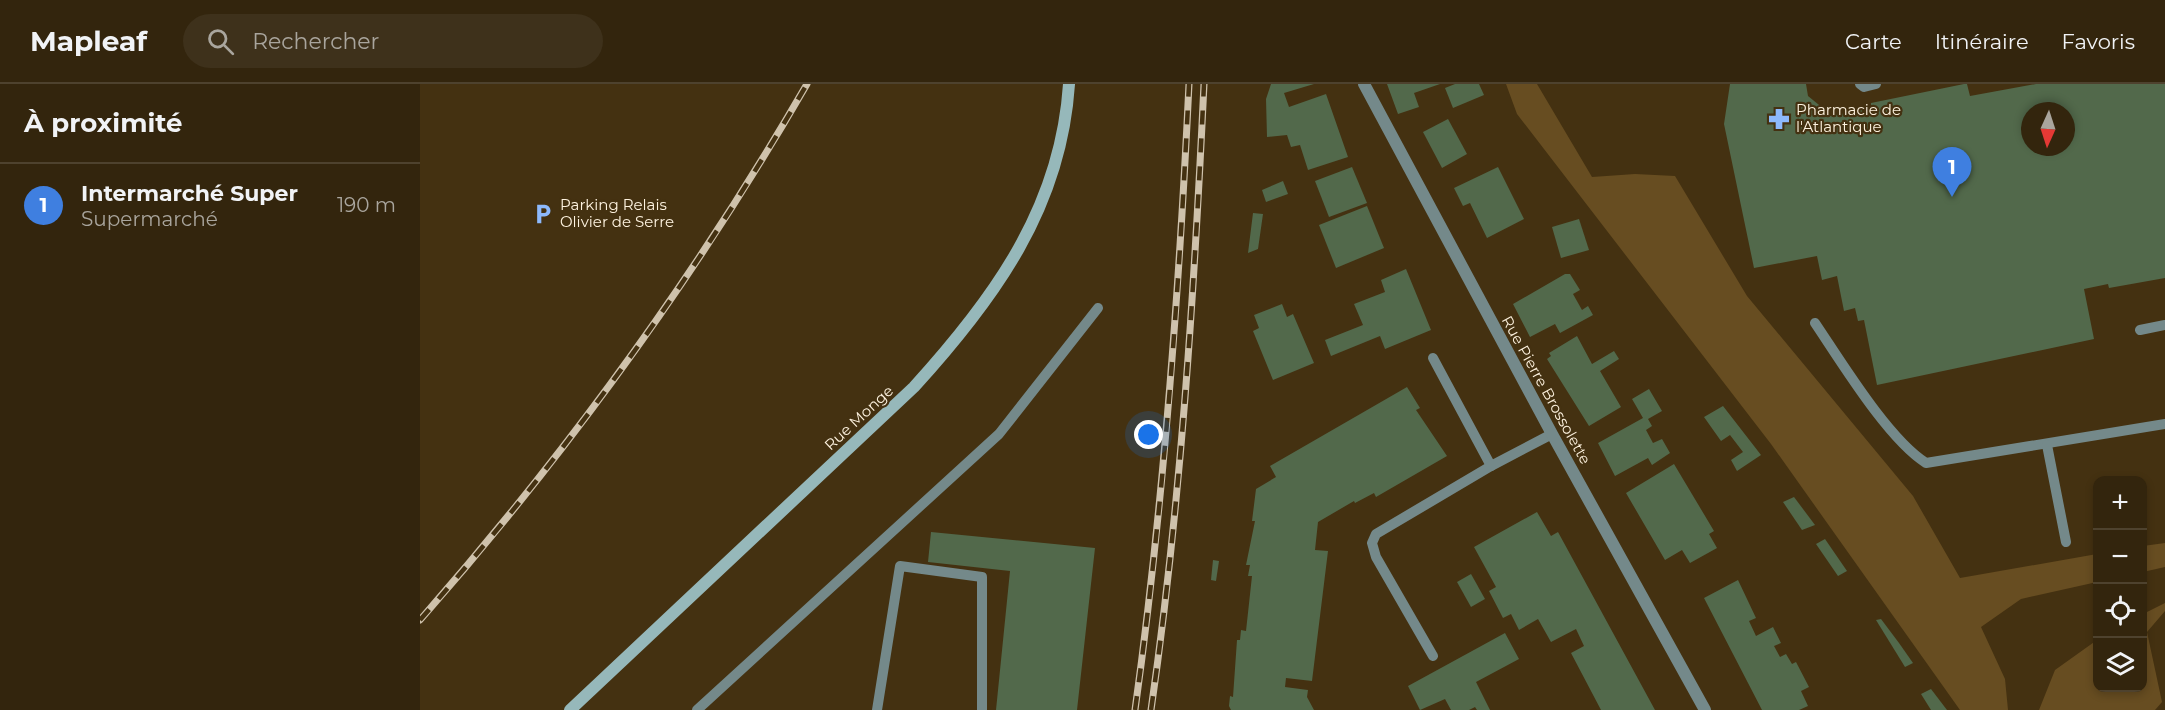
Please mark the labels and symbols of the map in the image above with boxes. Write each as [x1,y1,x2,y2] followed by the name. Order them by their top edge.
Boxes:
[1796,100,1901,136] place label: Pharmacie de l'Atlantique
[2021,102,2075,156] north arrow
[1767,107,1791,131] pharmacy icon: Pharmacie de l'Atlantique
[1932,147,1972,197] pin: 1
[560,195,674,231] place label: Parking Relais Olivier de Serre
[531,202,555,226] parking icon: Parking Relais Olivier de Serre
[1498,312,1595,467] street label: Rue Pierre Brossolette
[820,381,897,454] street label: Rue Monge
[1134,420,1163,449] your location

